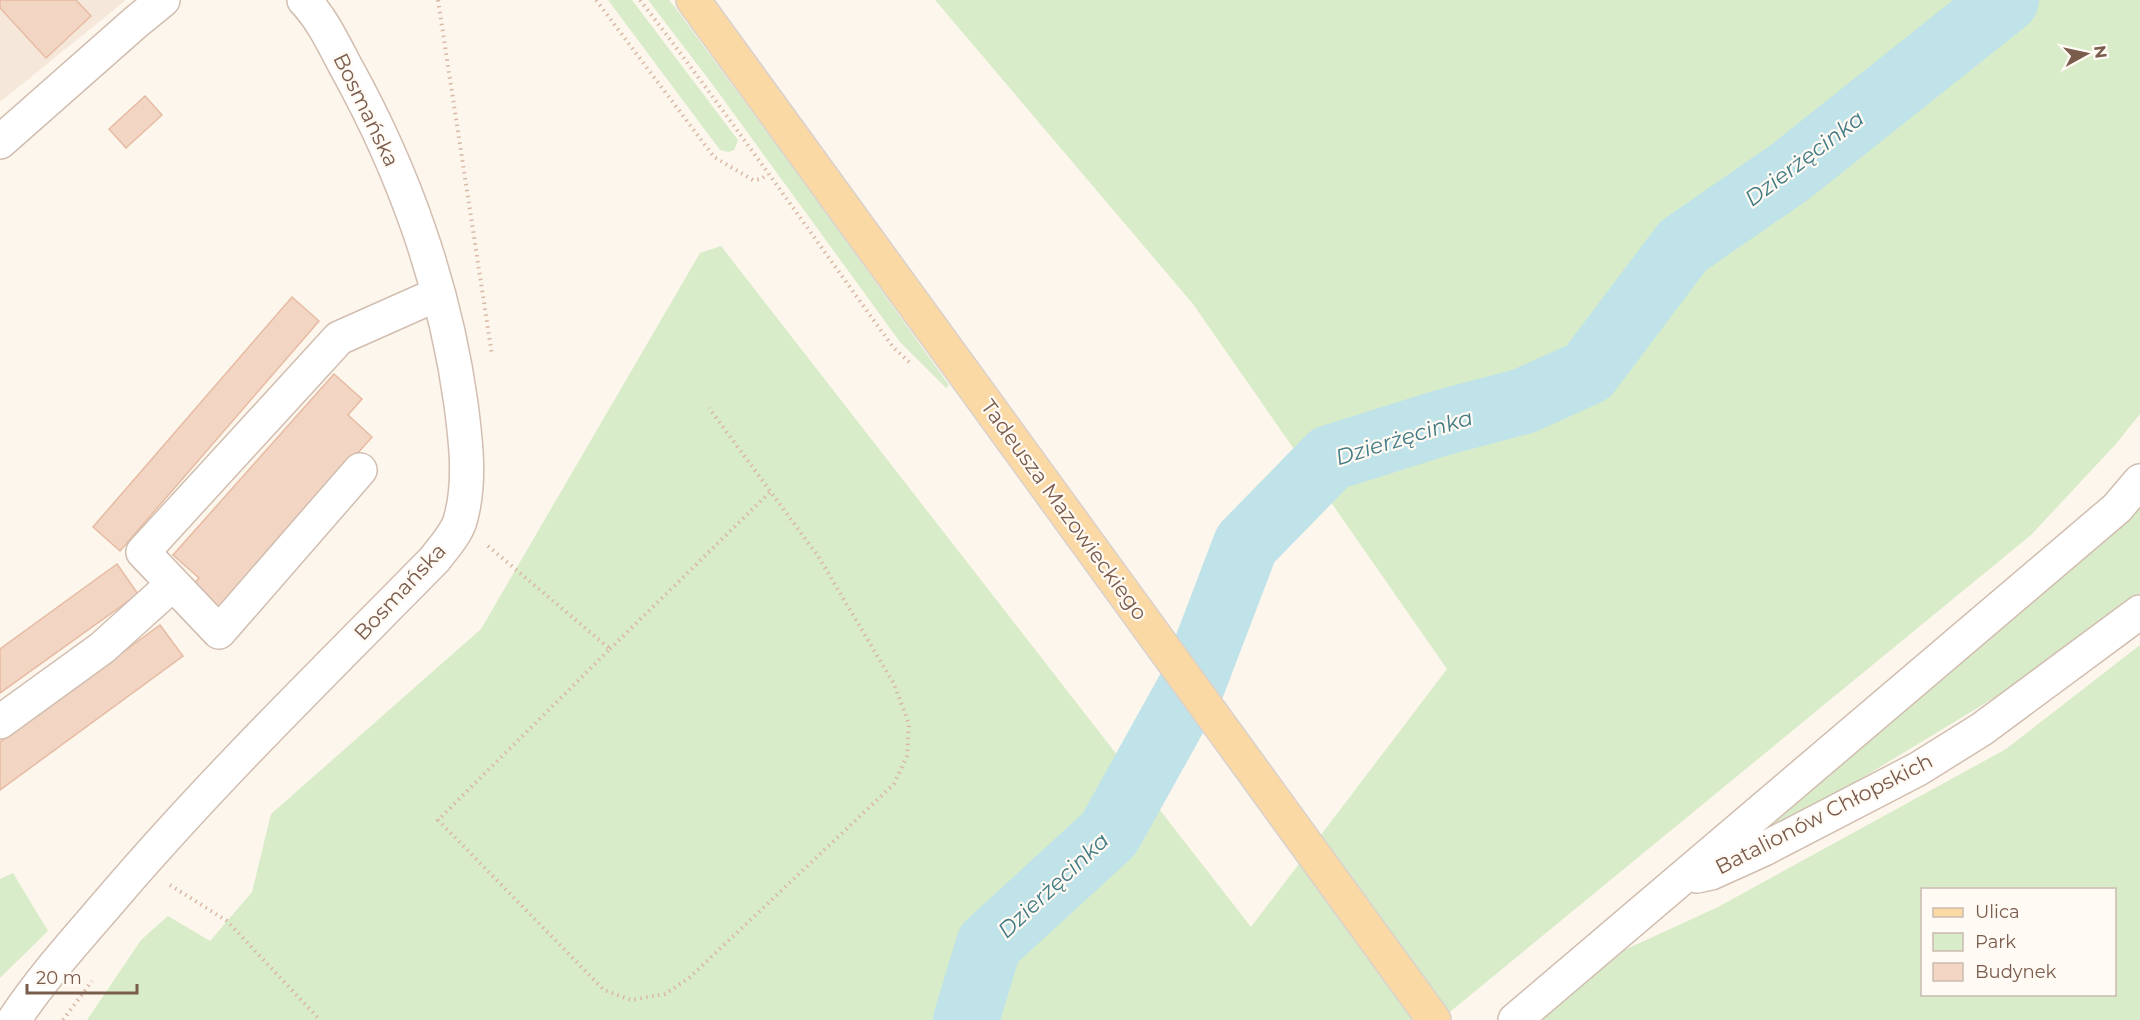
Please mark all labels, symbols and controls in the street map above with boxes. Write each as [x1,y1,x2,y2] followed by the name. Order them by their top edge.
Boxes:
[2056,24,2116,84] north arrow
[2090,44,2111,60] text: N
[328,49,405,171] street label: Bosmańska
[1739,105,1869,212] water label: Dzierżęcinka
[976,395,1153,625] street label: Tadeusza Mazowieckiego
[1332,404,1476,471] water label: Dzierżęcinka
[349,538,451,645] street label: Bosmańska
[1711,748,1937,879] street label: Batalionów Chłopskich
[992,827,1115,944] water label: Dzierżęcinka
[1921,888,2116,996] legend
[1975,901,2020,923] text: Ulica
[1975,931,2016,953] text: Park
[27,957,136,995] scale bar
[1975,961,2057,983] text: Budynek
[36,967,82,989] text: 20 m

